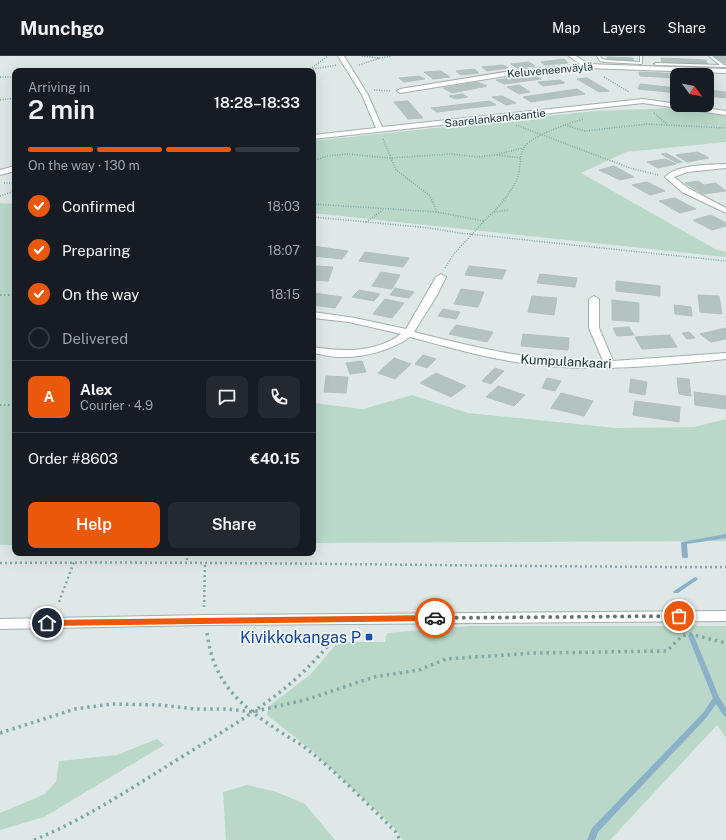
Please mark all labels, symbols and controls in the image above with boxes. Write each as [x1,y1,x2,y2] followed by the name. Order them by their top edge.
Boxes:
[20,17,104,39] text: Munchgo
[552,20,580,36] text: Map
[602,20,646,36] text: Layers
[668,20,706,36] text: Share
[507,60,593,80] street label: Keluveneenväylä
[670,68,714,112] north arrow
[670,68,714,112] map controls
[28,80,90,95] text: Arriving in
[28,94,95,125] text: 2 min
[214,94,300,111] text: 18:28–18:33
[444,107,546,129] street label: Saarelankankaantie
[28,158,140,173] text: On the way · 130 m
[28,195,50,217] icon: check
[62,198,135,215] text: Confirmed
[267,199,300,214] text: 18:03
[28,239,50,261] icon: check
[62,242,131,259] text: Preparing
[268,243,300,258] text: 18:07
[28,283,50,305] icon: check
[62,286,139,303] text: On the way
[270,287,300,302] text: 18:15
[62,330,128,347] text: Delivered
[520,352,612,371] street label: Kumpulankaari
[206,376,248,418] button: chat
[258,376,300,418] button: phone
[80,381,112,398] text: Alex
[44,388,54,405] text: A
[80,398,153,413] text: Courier · 4.9
[28,450,118,467] text: Order #8603
[250,450,300,467] text: €40.15
[28,502,160,548] button: Help
[168,502,300,548] button: Share
[415,598,455,638] courier
[662,599,696,633] pin
[668,605,690,627] icon: bag
[30,606,64,640] pin
[424,607,446,629] icon: car
[36,612,58,634] icon: home
[240,628,361,647] place label: Kivikkokangas P
[364,632,374,642] marker: Kivikkokangas P

